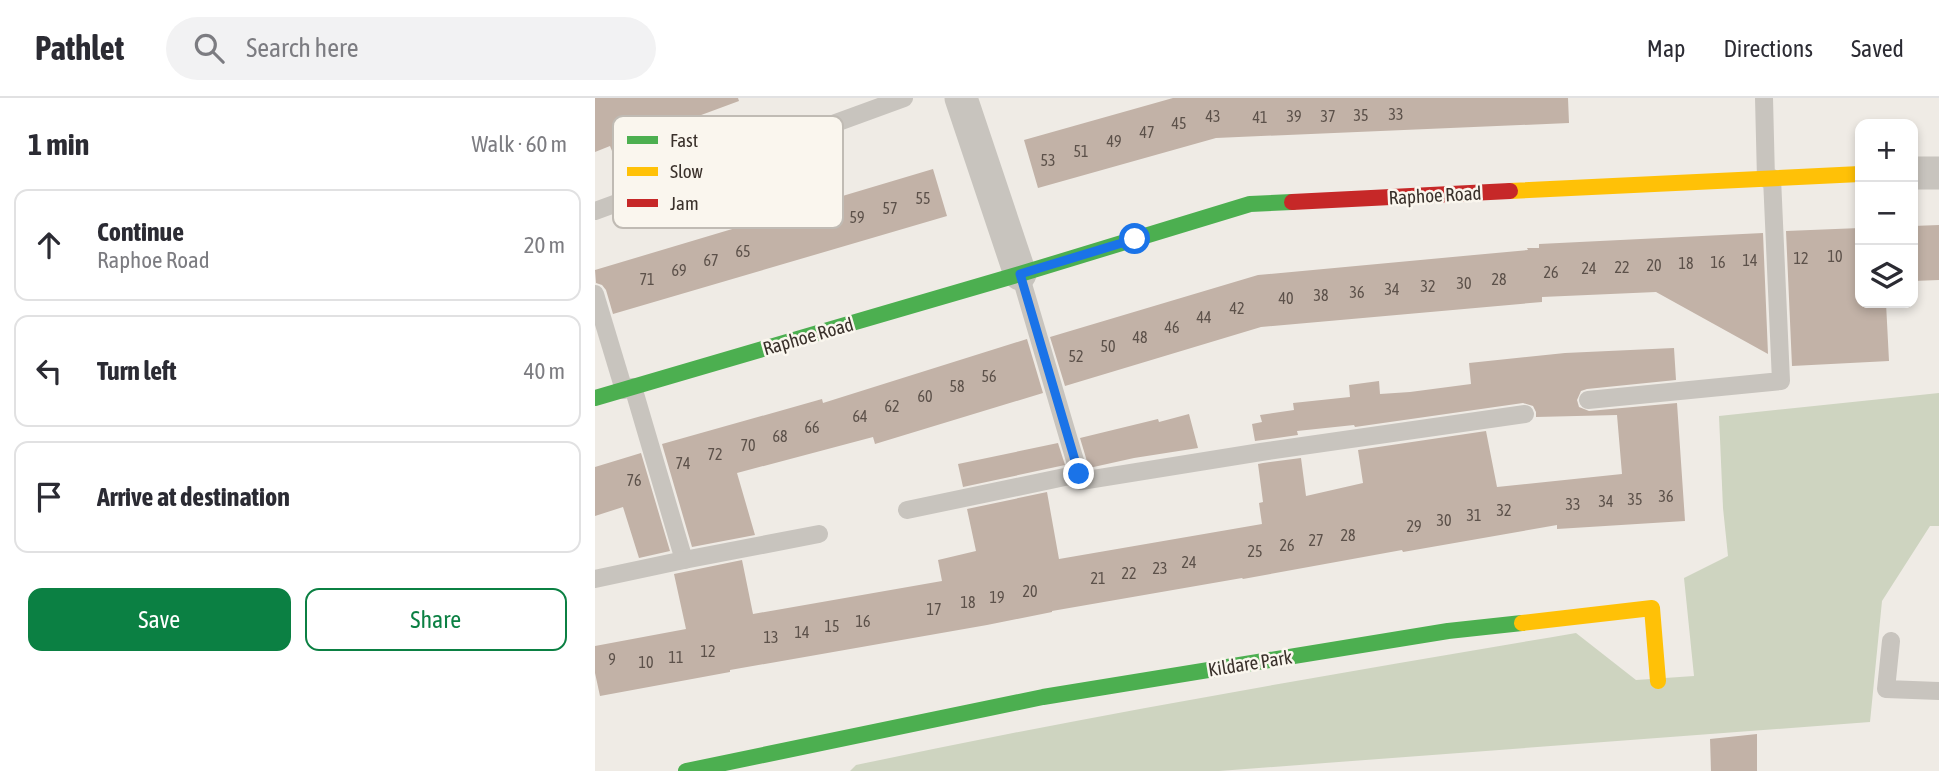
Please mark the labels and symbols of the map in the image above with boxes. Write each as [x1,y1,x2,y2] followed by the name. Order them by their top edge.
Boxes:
[1388,105,1404,123] house number: 33
[1353,106,1369,124] house number: 35
[1205,107,1221,125] house number: 43
[1286,107,1302,125] house number: 39
[1320,107,1336,125] house number: 37
[1252,108,1268,126] house number: 41
[1171,114,1187,132] house number: 45
[613,116,843,228] legend
[1139,123,1155,141] house number: 47
[670,129,698,151] text: Fast
[1106,132,1122,150] house number: 49
[1073,142,1089,160] house number: 51
[1040,151,1056,169] house number: 53
[670,160,704,182] text: Slow
[1388,182,1482,208] street label: Raphoe Road
[915,189,931,207] house number: 55
[670,192,699,214] text: Jam
[882,199,898,217] house number: 57
[849,208,865,226] house number: 59
[1119,223,1150,254] route start
[735,242,751,260] house number: 65
[1827,247,1843,265] house number: 10
[1793,249,1809,267] house number: 12
[703,251,719,269] house number: 67
[1742,251,1758,269] house number: 14
[1710,253,1726,271] house number: 16
[1678,254,1694,272] house number: 18
[1646,256,1662,274] house number: 20
[1614,258,1630,276] house number: 22
[1581,259,1597,277] house number: 24
[671,261,687,279] house number: 69
[1543,263,1559,281] house number: 26
[639,270,655,288] house number: 71
[1491,270,1507,288] house number: 28
[1456,274,1472,292] house number: 30
[1420,277,1436,295] house number: 32
[1384,280,1400,298] house number: 34
[1349,283,1365,301] house number: 36
[1313,286,1329,304] house number: 38
[1278,289,1294,307] house number: 40
[1229,299,1245,317] house number: 42
[1196,308,1212,326] house number: 44
[760,313,856,359] street label: Raphoe Road
[1164,318,1180,336] house number: 46
[1132,328,1148,346] house number: 48
[1100,337,1116,355] house number: 50
[1068,347,1084,365] house number: 52
[981,367,997,385] house number: 56
[949,377,965,395] house number: 58
[917,387,933,405] house number: 60
[884,397,900,415] house number: 62
[852,407,868,425] house number: 64
[804,418,820,436] house number: 66
[772,427,788,445] house number: 68
[740,436,756,454] house number: 70
[707,445,723,463] house number: 72
[675,454,691,472] house number: 74
[1063,458,1094,489] route end
[626,471,642,489] house number: 76
[1658,487,1674,505] house number: 36
[1627,490,1643,508] house number: 35
[1598,492,1614,510] house number: 34
[1565,495,1581,513] house number: 33
[1496,501,1512,519] house number: 32
[1466,506,1482,524] house number: 31
[1436,511,1452,529] house number: 30
[1406,517,1422,535] house number: 29
[1340,526,1356,544] house number: 28
[1308,531,1324,549] house number: 27
[1279,536,1295,554] house number: 26
[1247,542,1263,560] house number: 25
[1181,553,1197,571] house number: 24
[1152,559,1168,577] house number: 23
[1121,564,1137,582] house number: 22
[1090,569,1106,587] house number: 21
[1022,582,1038,600] house number: 20
[989,588,1005,606] house number: 19
[960,593,976,611] house number: 18
[926,600,942,618] house number: 17
[855,612,871,630] house number: 16
[824,617,840,635] house number: 15
[794,623,810,641] house number: 14
[763,628,779,646] house number: 13
[700,642,716,660] house number: 12
[1206,645,1294,681] street label: Kildare Park
[668,648,684,666] house number: 11
[608,650,616,668] house number: 9
[638,653,654,671] house number: 10

